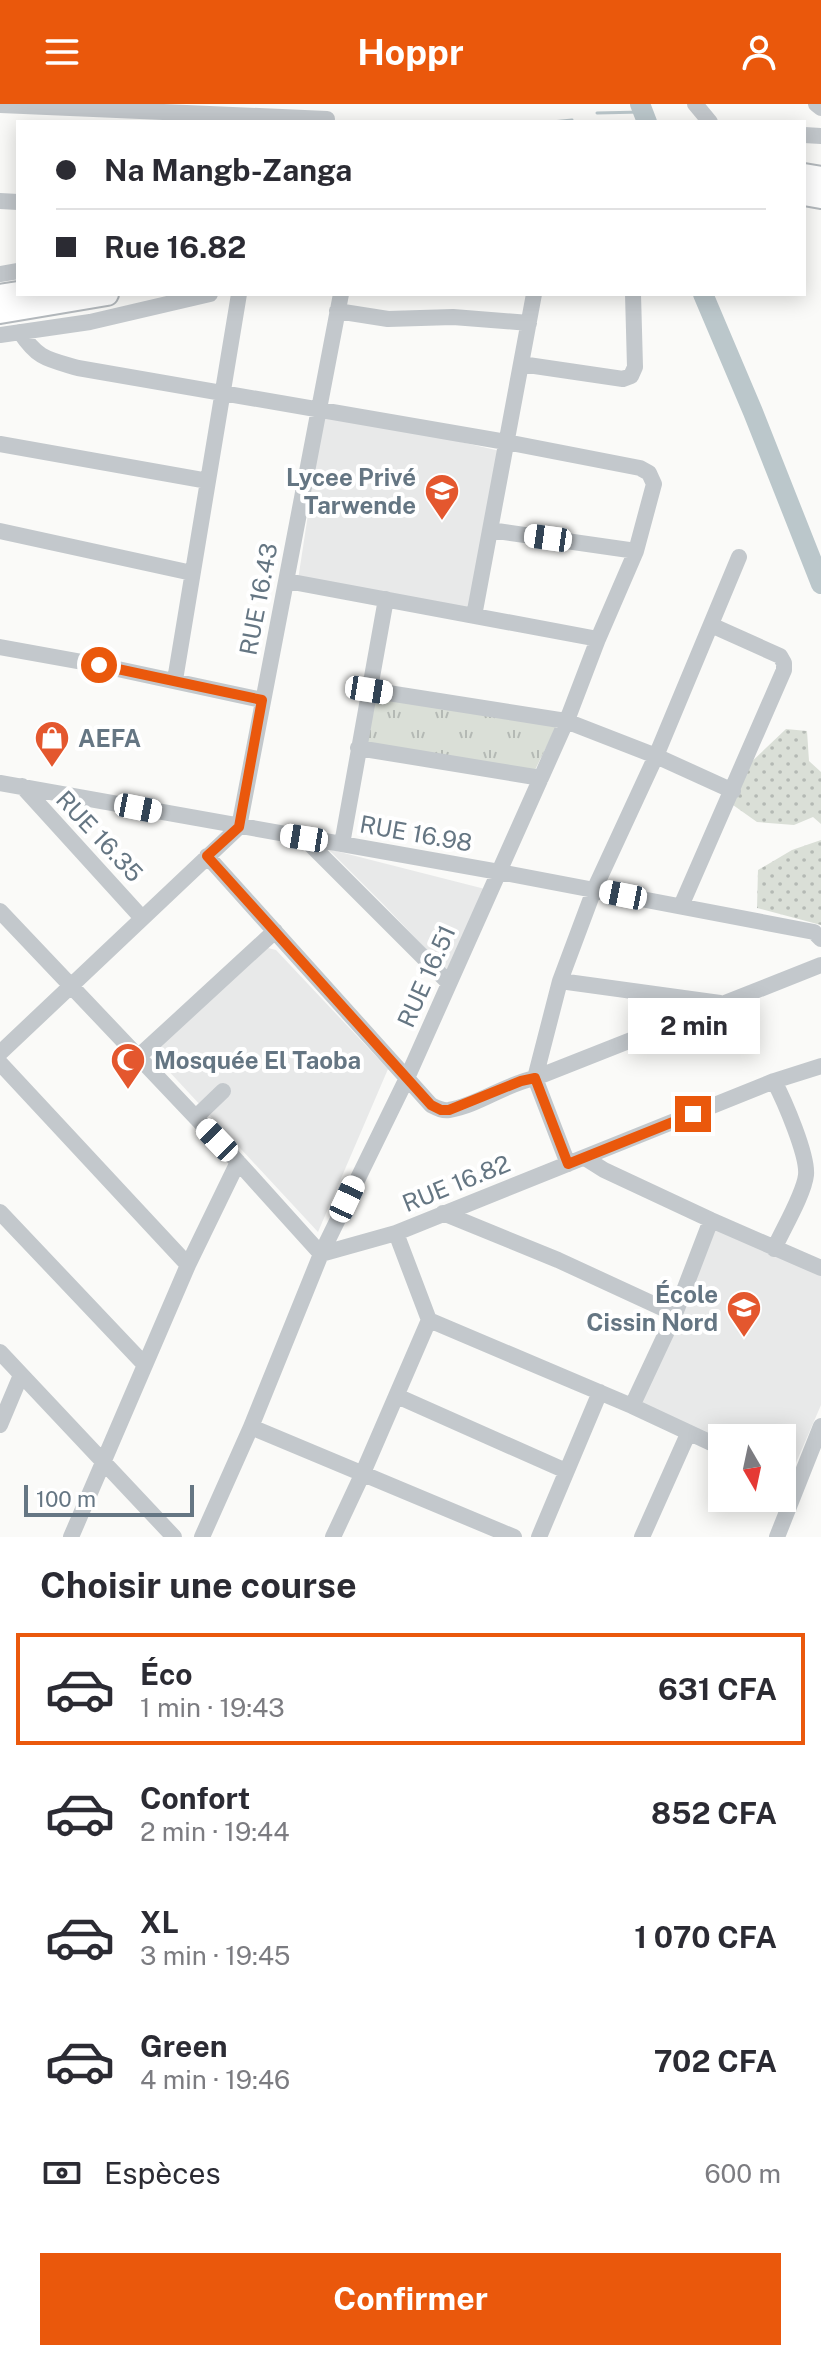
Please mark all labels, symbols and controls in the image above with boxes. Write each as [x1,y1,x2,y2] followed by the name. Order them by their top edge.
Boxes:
[40,30,84,74] icon: menu
[737,30,781,74] icon: person
[357,31,464,73] text: Hoppr
[104,152,352,188] text: Na Mangb-Zanga
[104,229,246,265] text: Rue 16.82
[286,463,416,519] place label: Lycee Privé Tarwende
[423,472,461,522] school or university icon: Lycee Privé Tarwende
[523,523,573,553] car
[233,541,283,657] street label: RUE 16.43
[81,647,117,683] route start
[343,674,395,706] car
[33,719,71,769] shop icon: AEFA
[78,724,141,752] place label: AEFA
[51,785,149,887] street label: RUE 16.35
[112,792,164,824] car
[358,809,474,857] street label: RUE 16.98
[278,822,330,854] car
[597,879,649,911] car
[391,921,461,1031] street label: RUE 16.51
[627,998,759,1054] callout: 2 min
[660,1010,728,1041] text: 2 min
[109,1041,147,1091] mosque icon: Mosquée El Taoba
[154,1046,361,1074] place label: Mosquée El Taoba
[675,1096,711,1132] route end
[192,1114,242,1166] car
[398,1149,514,1217] street label: RUE 16.82
[326,1172,368,1226] car
[586,1280,718,1336] place label: École Cissin Nord
[725,1289,763,1339] school or university icon: École Cissin Nord
[708,1424,796,1512] north arrow
[708,1424,796,1512] map controls
[24,1481,194,1517] scale bar
[36,1486,96,1512] text: 100 m
[40,1564,357,1606] text: Choisir une course
[44,1653,116,1725] icon: car
[140,1656,193,1692] text: Éco
[658,1671,777,1707] text: 631 CFA
[140,1692,285,1723] text: 1 min · 19:43
[44,1777,116,1849] icon: car
[140,1780,250,1816] text: Confort
[651,1795,777,1831] text: 852 CFA
[140,1816,290,1847] text: 2 min · 19:44
[44,1901,116,1973] icon: car
[140,1904,179,1940] text: XL
[634,1919,777,1955] text: 1 070 CFA
[140,1940,291,1971] text: 3 min · 19:45
[44,2025,116,2097] icon: car
[140,2028,227,2064] text: Green
[654,2043,777,2079] text: 702 CFA
[140,2064,290,2095] text: 4 min · 19:46
[40,2151,84,2195] icon: cash
[104,2155,221,2191] text: Espèces
[705,2158,781,2189] text: 600 m
[40,2253,781,2345] button: Confirmer

